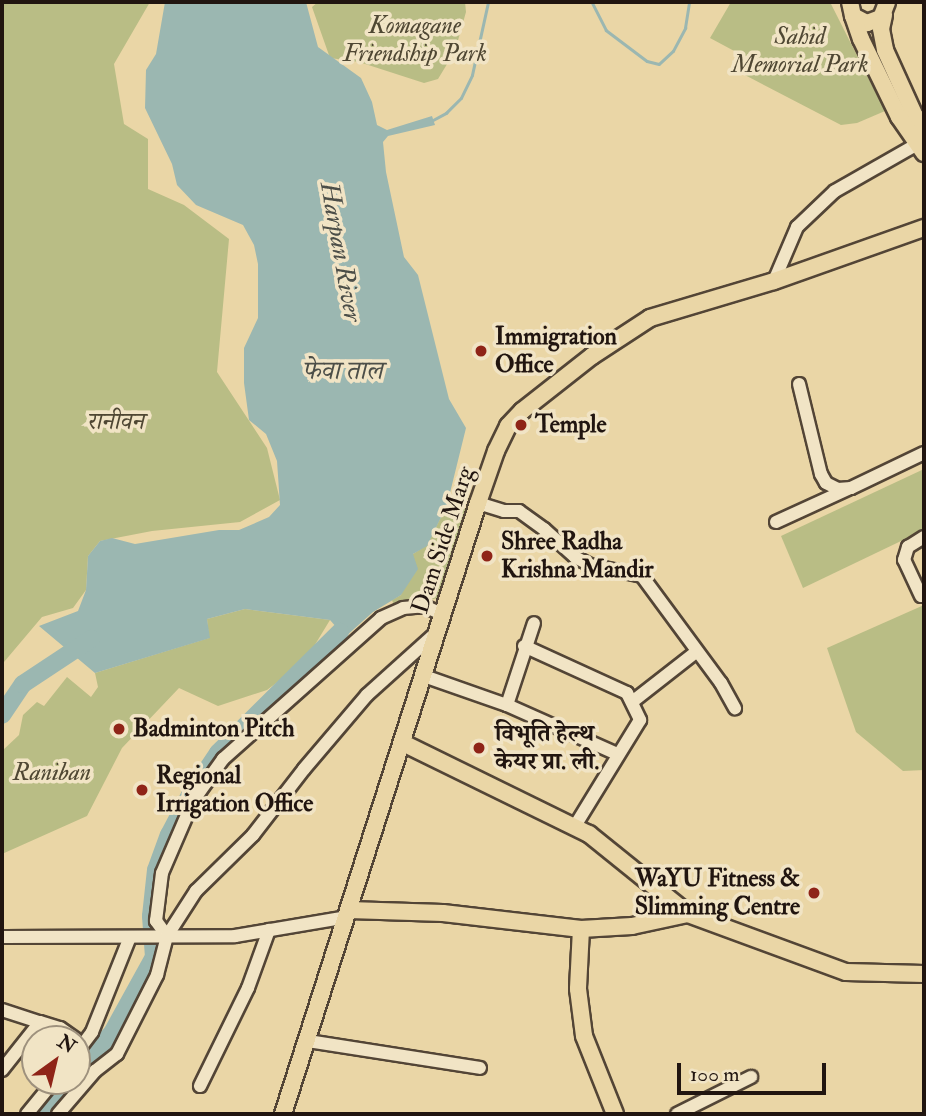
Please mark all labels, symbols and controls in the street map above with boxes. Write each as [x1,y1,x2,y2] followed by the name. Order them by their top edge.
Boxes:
[343,12,487,68] park label: Komagane Friendship Park
[732,23,868,79] park label: Sahid Memorial Park
[312,180,368,324] water label: Harpan River
[495,323,617,379] place label: Immigration Office
[473,343,489,359] marker: Immigration Office
[301,356,383,388] water label: फेवा ताल
[86,408,144,436] park label: रानीवन
[535,411,606,439] place label: Temple
[513,417,529,433] marker: Temple
[406,463,480,617] street label: Dam Side Marg
[501,528,654,584] place label: Shree Radha Krishna Mandir
[479,548,495,564] marker: Shree Radha Krishna Mandir
[133,715,294,743] place label: Badminton Pitch
[495,720,599,776] place label: विभूति हेल्थ केयर प्रा. ली.
[111,721,127,737] marker: Badminton Pitch
[469,738,489,758] marker: विभूति हेल्थ केयर प्रा. ली.
[13,759,91,787] park label: Raniban
[156,762,313,818] place label: Regional Irrigation Office
[134,782,150,798] marker: Regional Irrigation Office
[635,865,800,921] place label: WaYU Fitness & Slimming Centre
[806,885,822,901] marker: WaYU Fitness & Slimming Centre
[21,1025,91,1095] north arrow
[53,1030,80,1059] text: N
[681,1050,830,1094] scale bar
[690,1061,740,1088] text: 100 m

